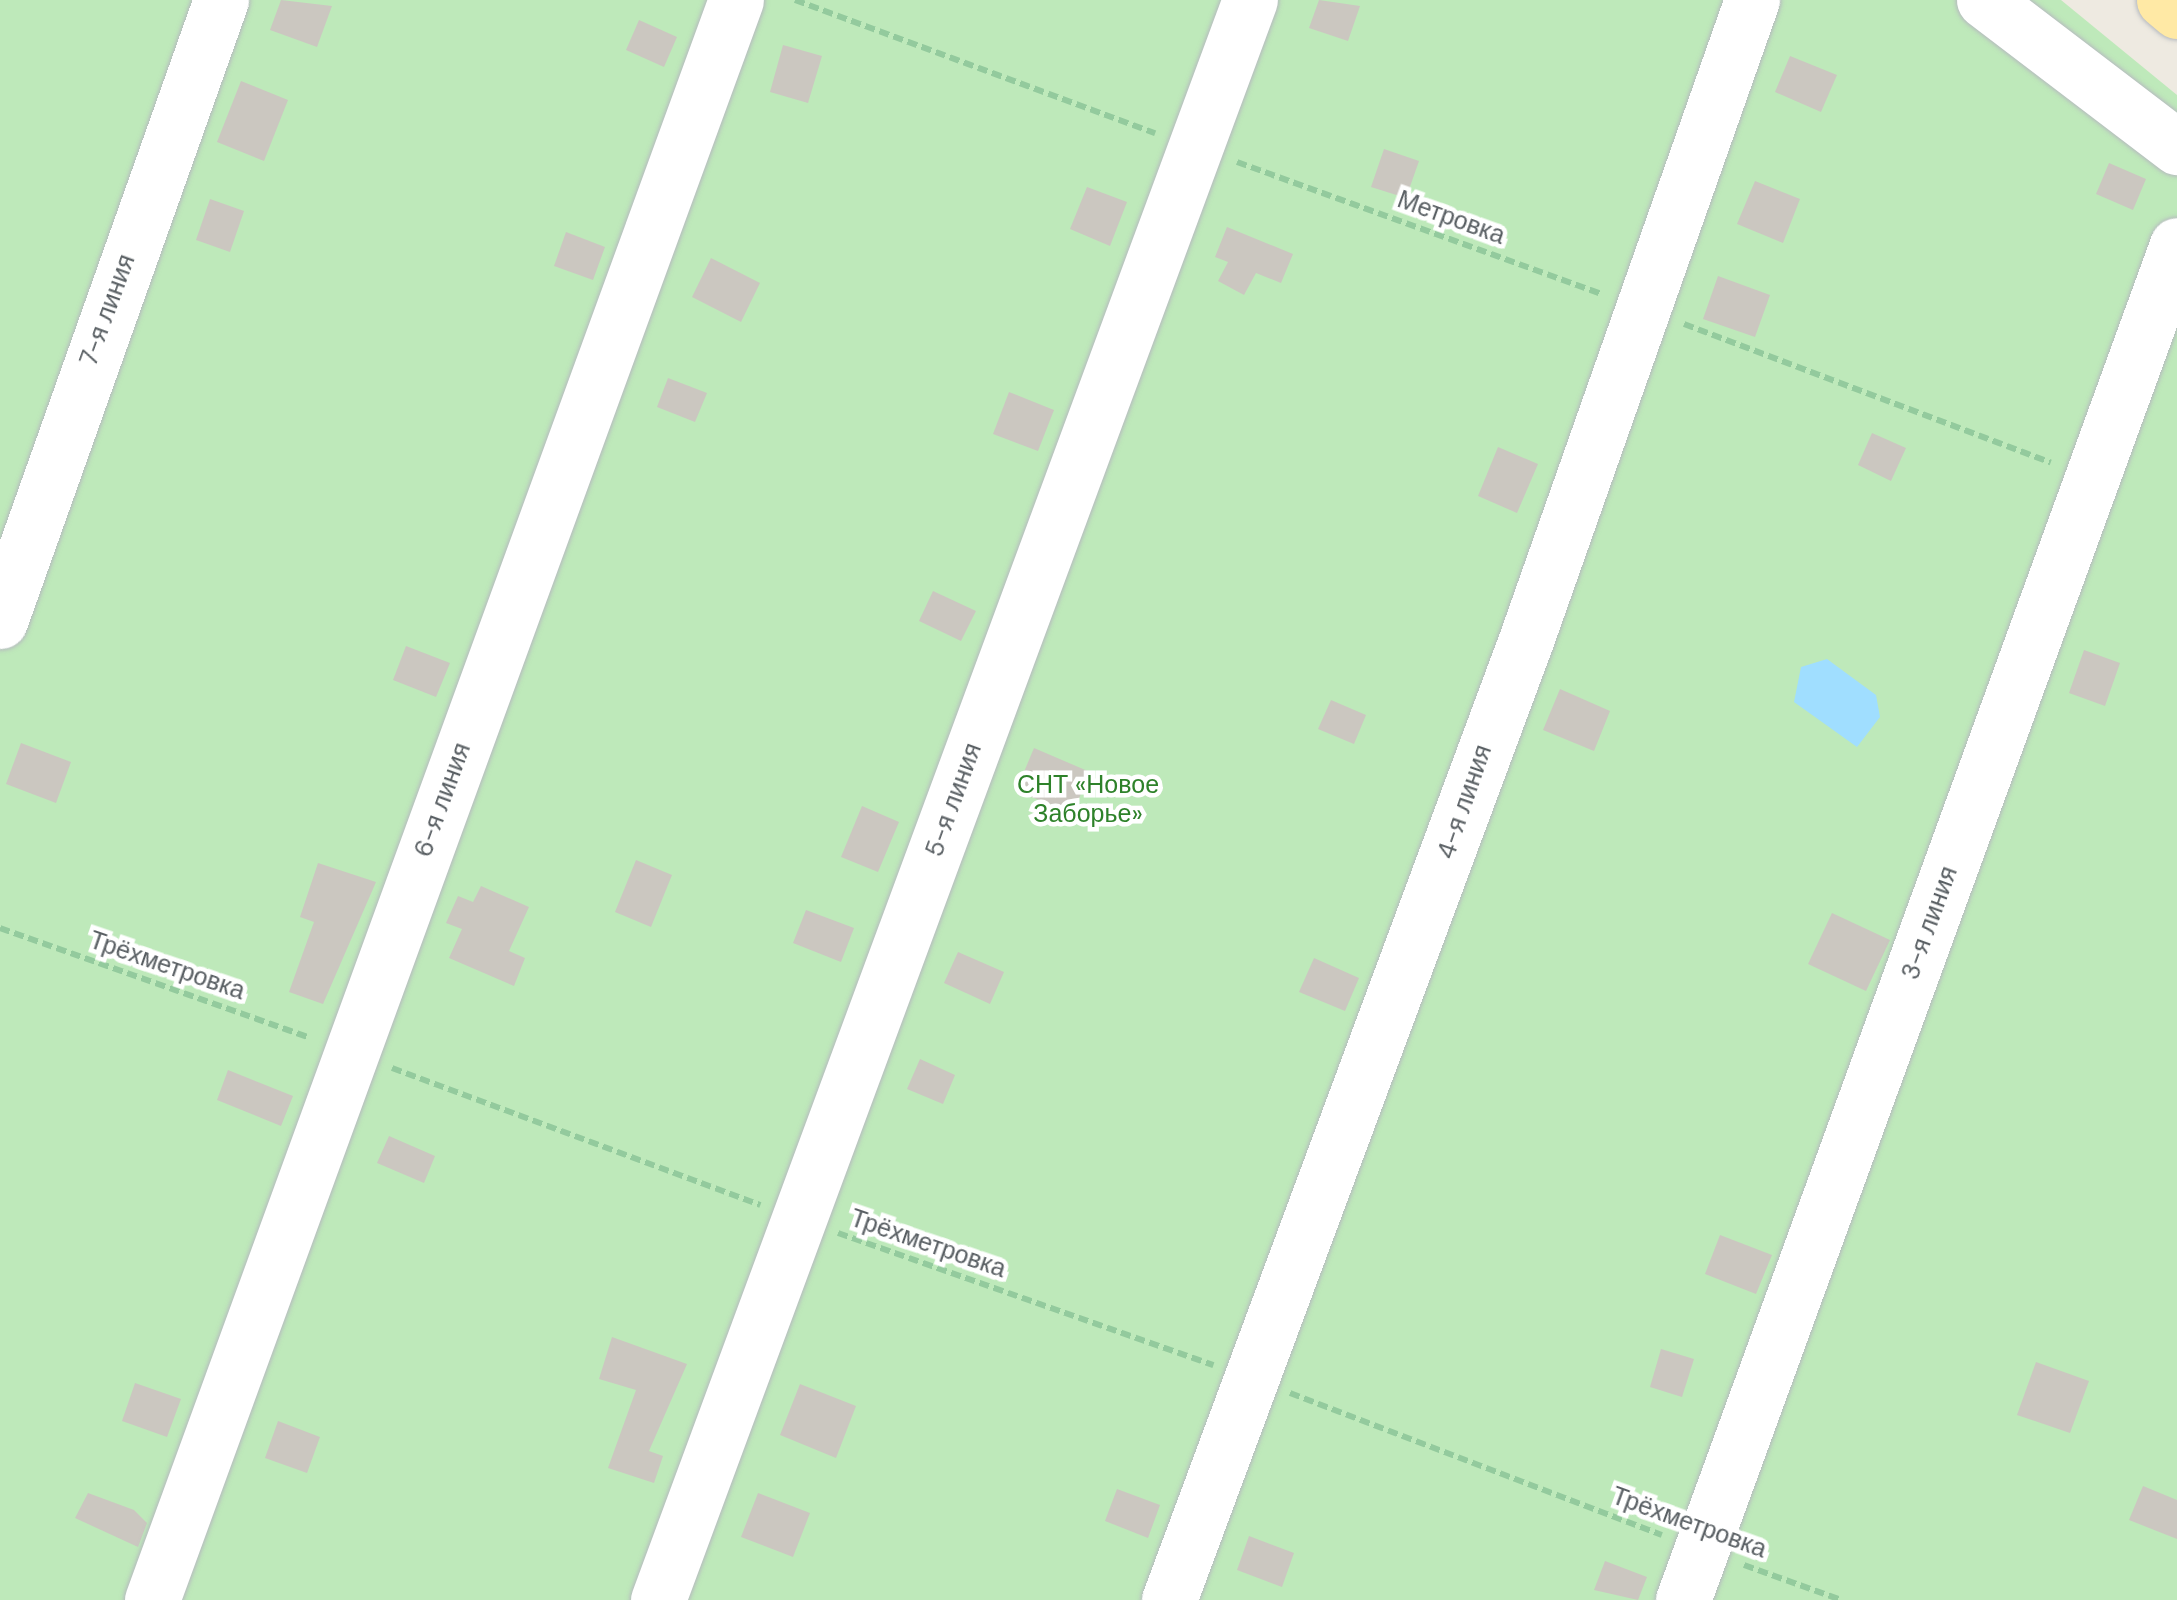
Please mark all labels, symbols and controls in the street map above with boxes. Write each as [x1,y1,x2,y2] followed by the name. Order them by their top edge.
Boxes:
[1393,185,1509,251] street label: Метровка
[74,250,142,370] street label: 7-я линия
[409,739,477,861] street label: 6-я линия
[920,739,988,861] street label: 5-я линия
[1431,741,1499,863] street label: 4-я линия
[1017,771,1159,830] park label: СНТ «Новое Заборье»
[1896,862,1964,984] street label: 3-я линия
[85,925,249,1007] street label: Трёхметровка
[846,1203,1010,1285] street label: Трёхметровка
[1608,1481,1770,1565] street label: Трёхметровка

